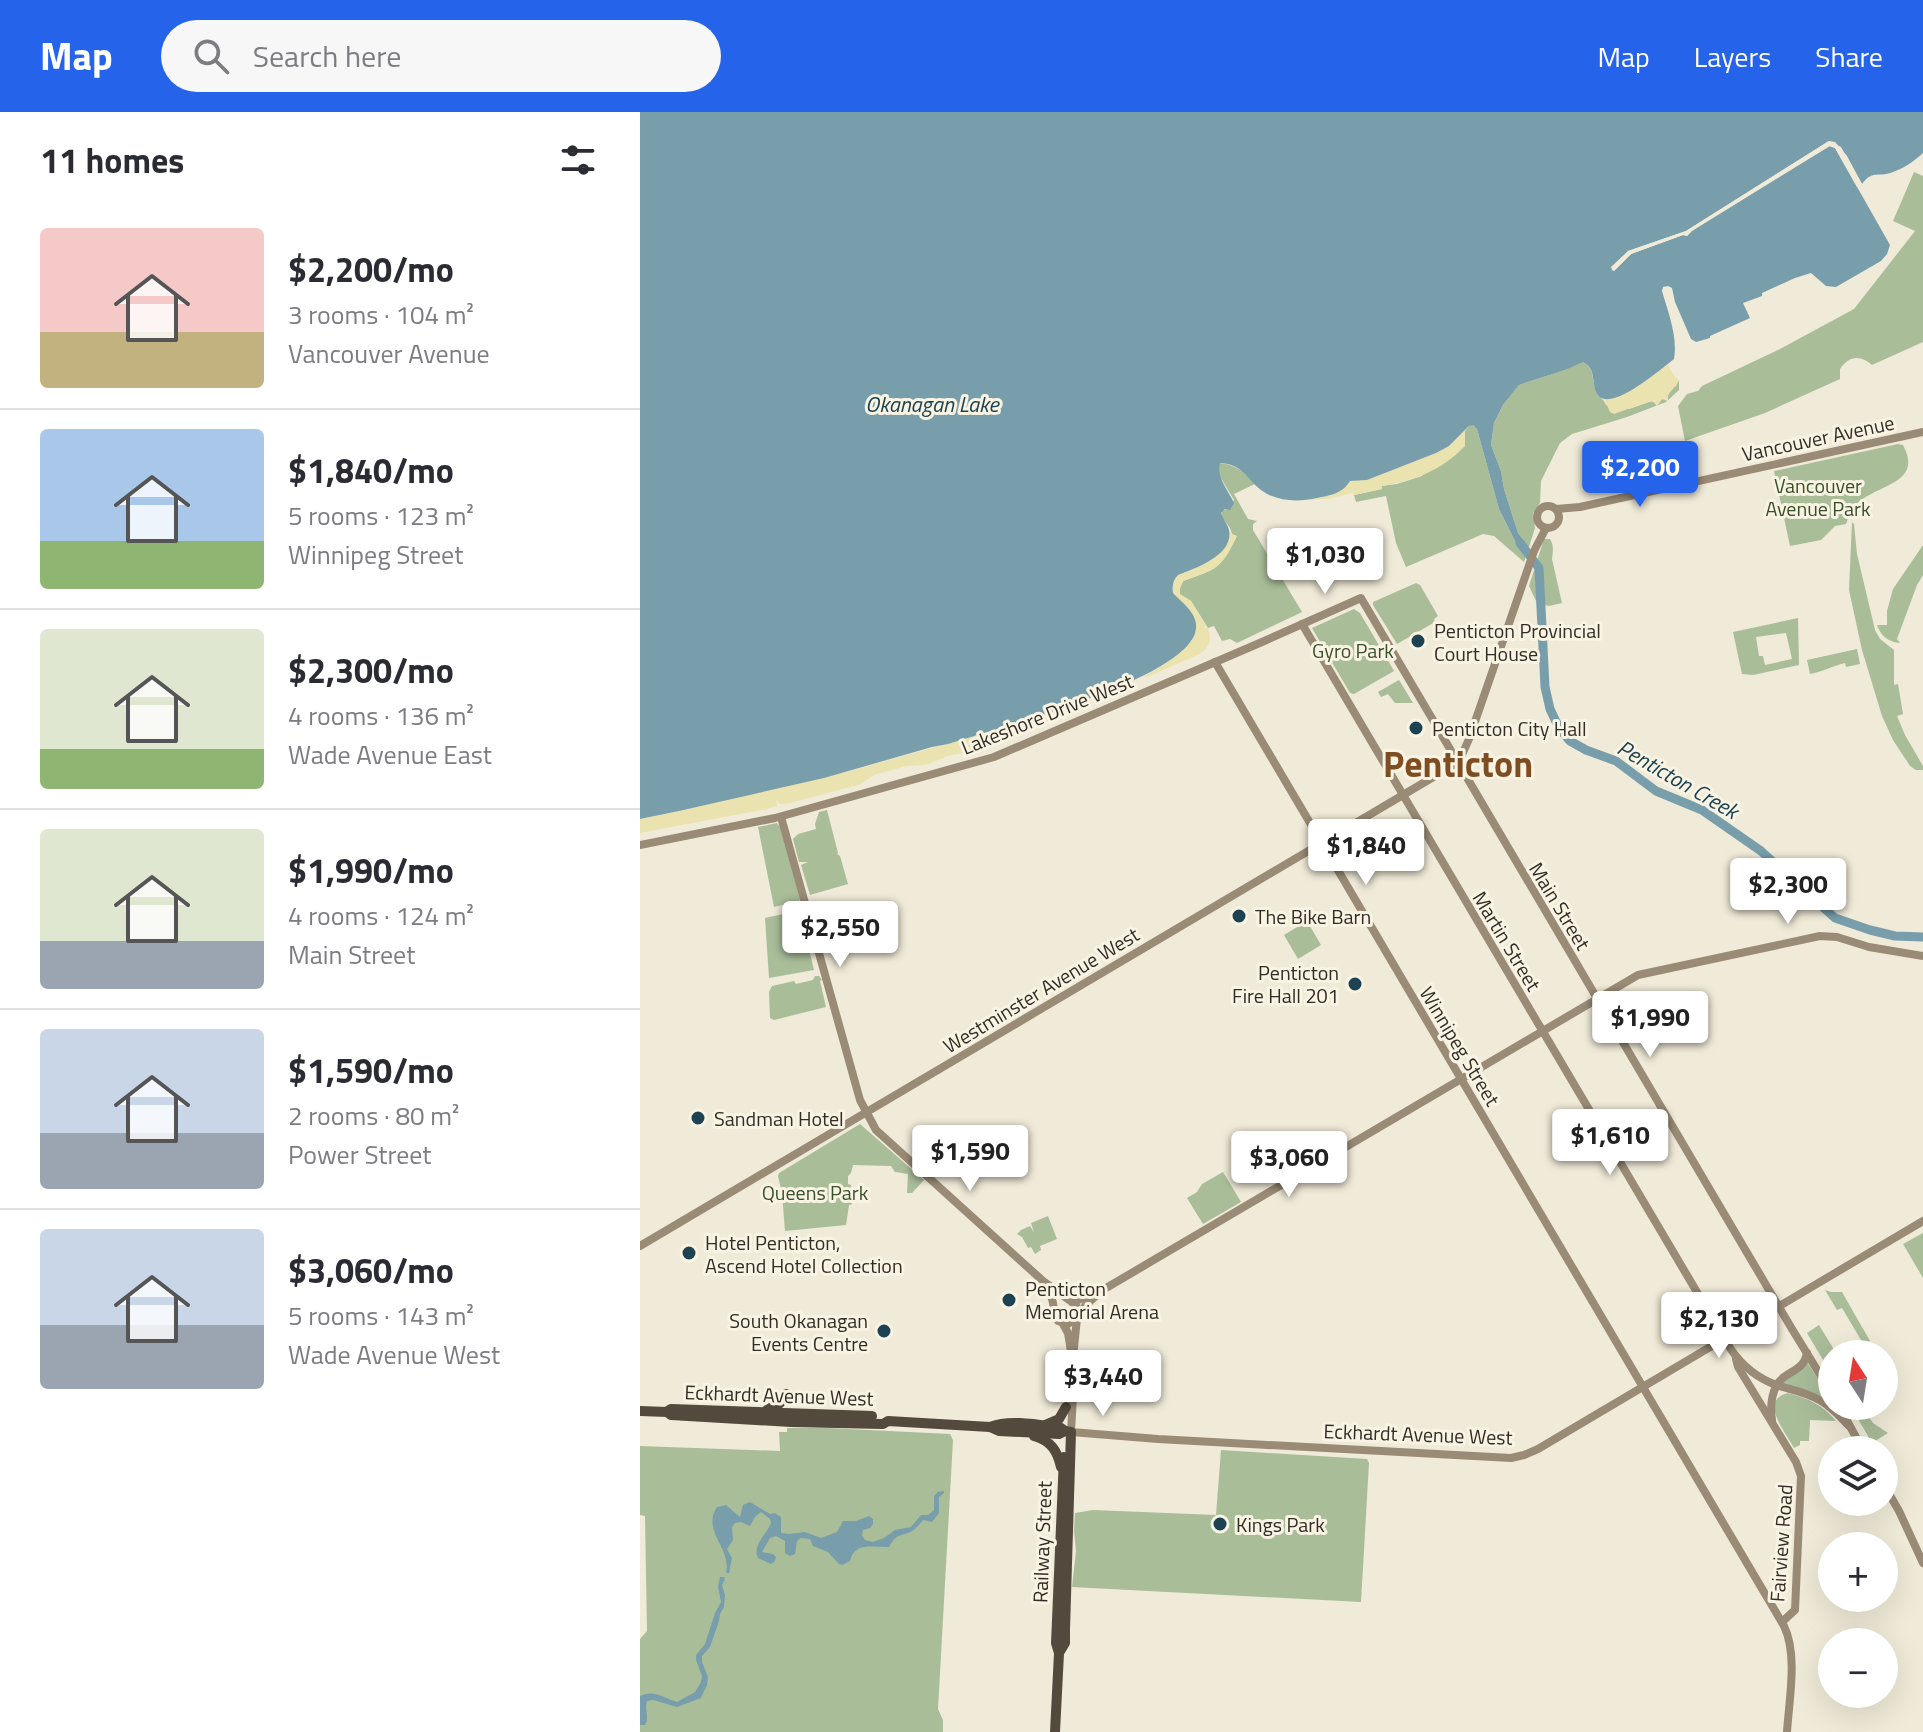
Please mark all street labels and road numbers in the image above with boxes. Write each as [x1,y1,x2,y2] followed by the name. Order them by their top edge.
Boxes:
[1739,407,1897,469] street label: Vancouver Avenue
[956,665,1138,763] street label: Lakeshore Drive West
[1522,856,1598,956] street label: Main Street
[1465,885,1549,997] street label: Martin Street
[937,919,1145,1061] street label: Westminster Avenue West
[1412,980,1508,1112] street label: Winnipeg Street
[684,1376,874,1414] street label: Eckhardt Avenue West
[1323,1415,1513,1453] street label: Eckhardt Avenue West
[1024,1480,1060,1604] street label: Railway Street
[1761,1483,1801,1603] street label: Fairview Road

